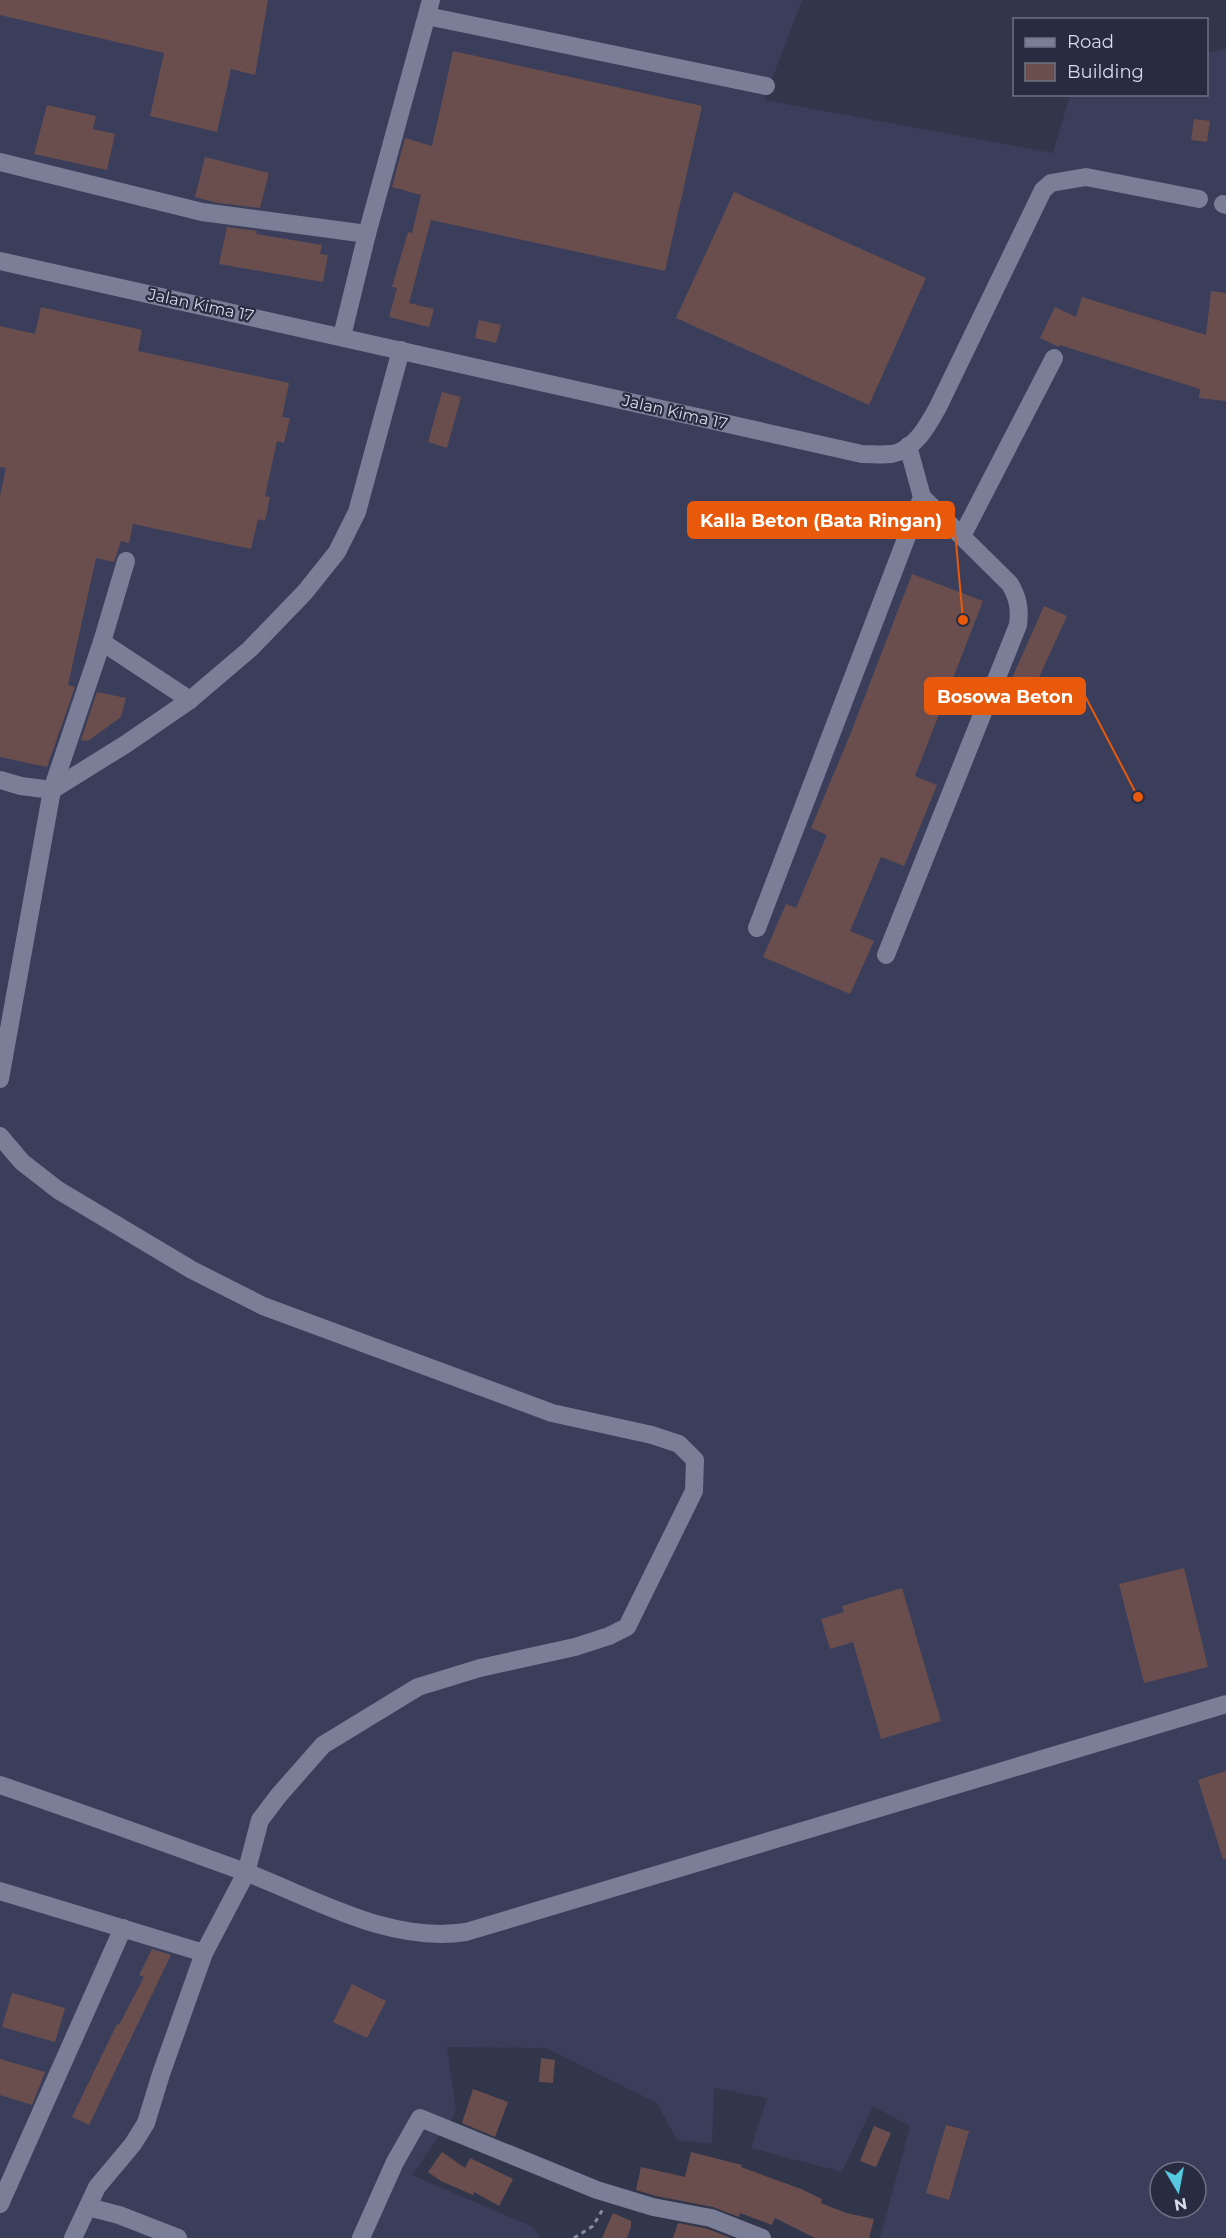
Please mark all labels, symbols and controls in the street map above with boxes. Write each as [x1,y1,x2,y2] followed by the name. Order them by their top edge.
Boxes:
[1013,18,1208,96] legend
[1067,31,1114,53] text: Road
[1067,61,1144,83] text: Building
[145,284,256,325] street label: Jalan Kima 17
[619,390,730,433] street label: Jalan Kima 17
[688,502,954,538] callout: Kalla Beton (Bata Ringan)
[700,510,942,532] text: Kalla Beton (Bata Ringan)
[925,678,1085,714] callout: Bosowa Beton
[937,686,1073,708] text: Bosowa Beton
[1148,2160,1208,2220] north arrow
[1172,2194,1189,2215] text: N

